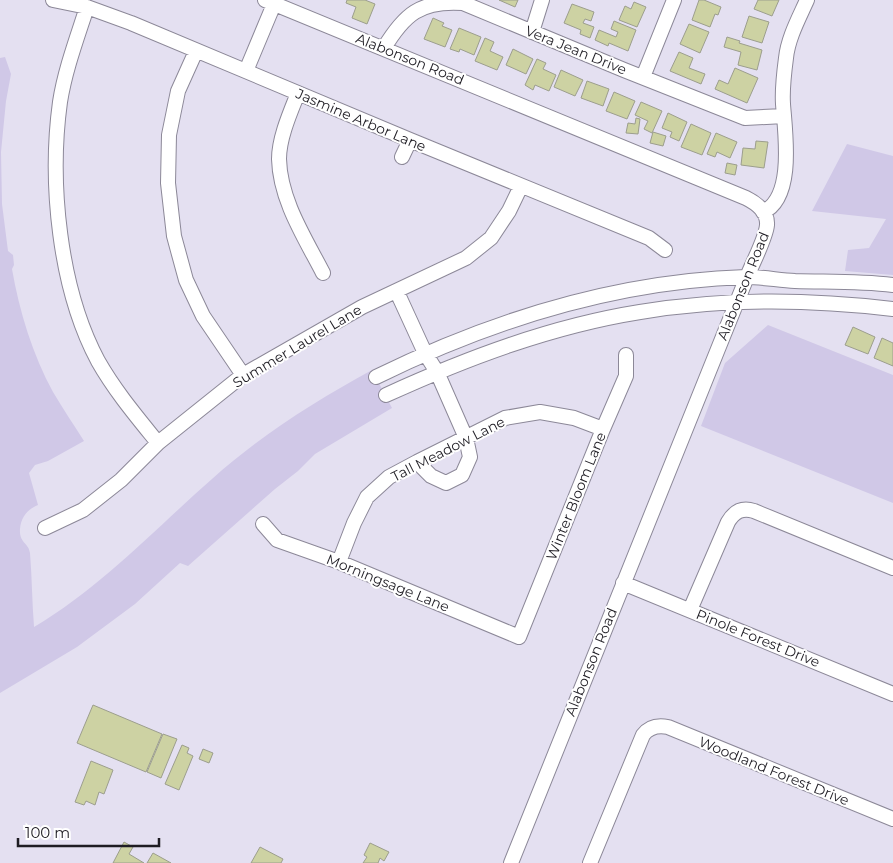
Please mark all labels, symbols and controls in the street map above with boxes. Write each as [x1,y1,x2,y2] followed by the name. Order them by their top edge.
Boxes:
[523,21,629,79] street label: Vera Jean Drive
[353,29,467,89] street label: Alabonson Road
[292,84,429,156] street label: Jasmine Arbor Lane
[713,229,773,343] street label: Alabonson Road
[229,300,365,392] street label: Summer Laurel Lane
[388,413,508,485] street label: Tall Meadow Lane
[542,429,610,563] street label: Winter Bloom Lane
[324,550,452,616] street label: Morningsage Lane
[561,605,621,719] street label: Alabonson Road
[693,605,823,671] street label: Pinole Forest Drive
[696,733,852,809] street label: Woodland Forest Drive
[18,816,159,848] scale bar
[25,823,70,842] text: 100 m

